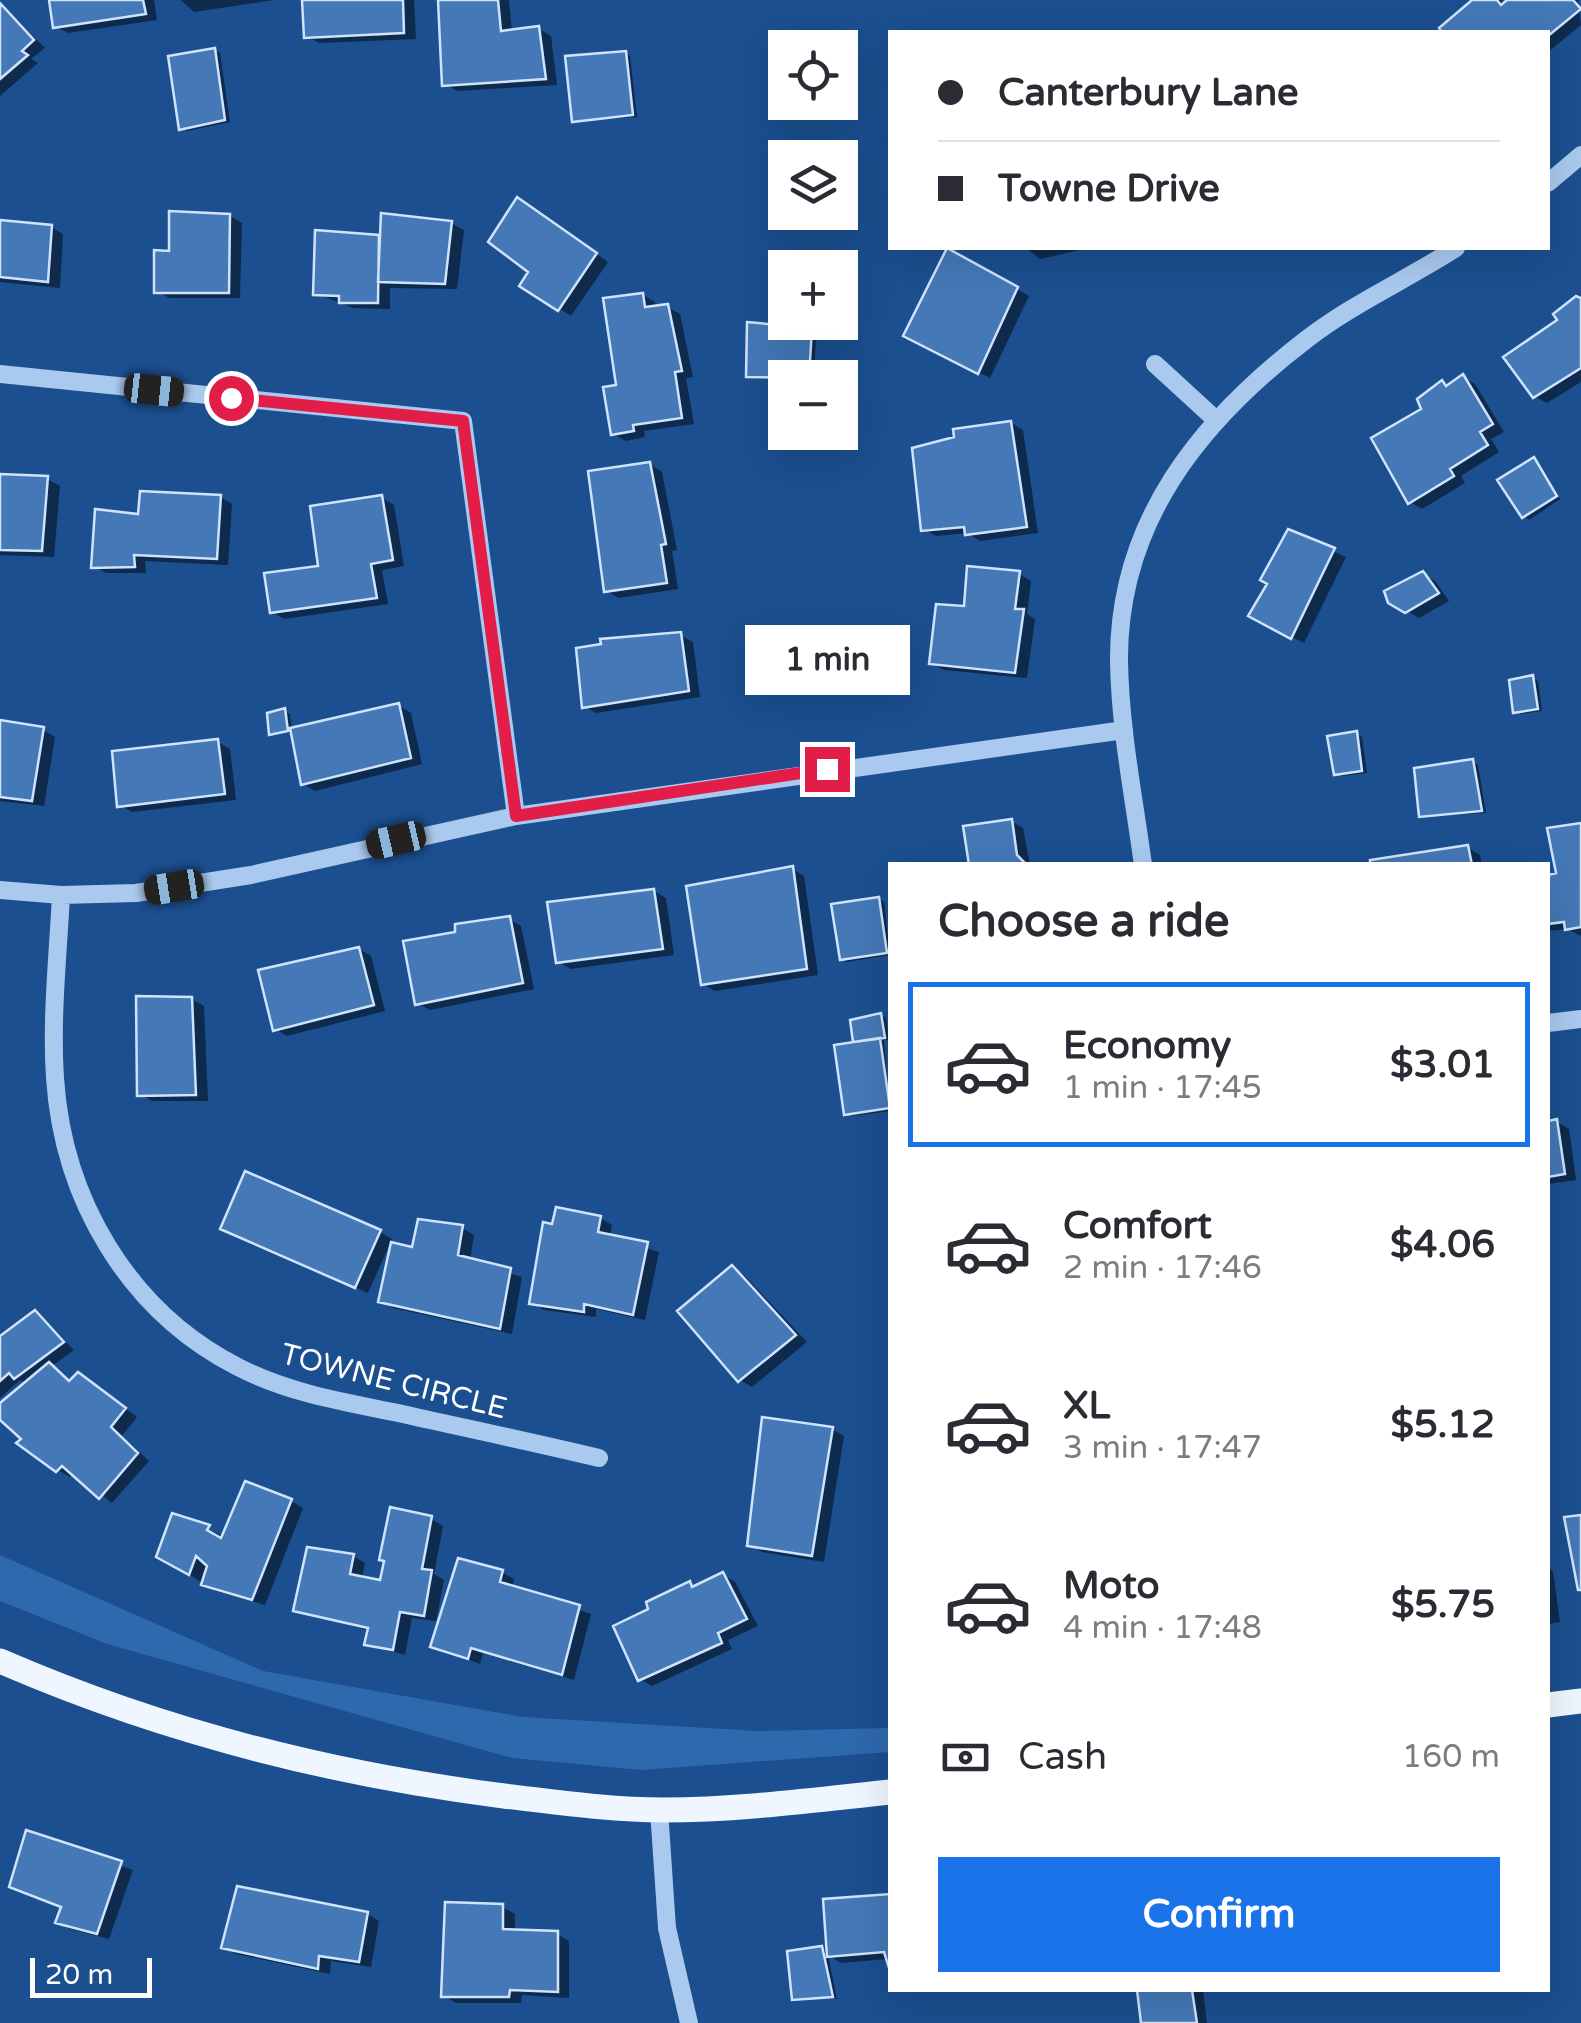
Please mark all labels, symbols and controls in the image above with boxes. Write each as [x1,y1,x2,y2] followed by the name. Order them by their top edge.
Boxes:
[768,30,858,450] map controls
[768,30,858,120] button: locate
[998,70,1299,116] text: Canterbury Lane
[768,140,858,230] button: layers
[998,166,1220,212] text: Towne Drive
[768,250,858,340] button: +
[768,360,858,450] button: −
[123,372,185,408] car
[209,376,254,421] route start
[744,624,910,694] callout: 1 min
[785,641,870,679] text: 1 min
[805,747,850,792] route end
[363,819,429,861] car
[142,867,206,907] car
[938,895,1229,949] text: Choose a ride
[943,1020,1033,1110] icon: car
[1063,1023,1231,1069] text: Economy
[1390,1042,1495,1088] text: $3.01
[1063,1069,1262,1107] text: 1 min · 17:45
[943,1200,1033,1290] icon: car
[1063,1203,1212,1249] text: Comfort
[1390,1222,1495,1268] text: $4.06
[1063,1249,1262,1287] text: 2 min · 17:46
[277,1336,511,1427] street label: TOWNE CIRCLE
[943,1380,1033,1470] icon: car
[1063,1383,1110,1429] text: XL
[1390,1402,1495,1448] text: $5.12
[1063,1429,1262,1467] text: 3 min · 17:47
[943,1560,1033,1650] icon: car
[1063,1563,1159,1609] text: Moto
[1391,1582,1495,1628] text: $5.75
[1063,1609,1262,1647] text: 4 min · 17:48
[938,1730,993,1785] icon: cash
[1018,1734,1107,1780] text: Cash
[1402,1738,1500,1776] text: 160 m
[938,1857,1500,1972] button: Confirm
[30,1953,152,1998] scale bar
[45,1958,113,1992] text: 20 m

